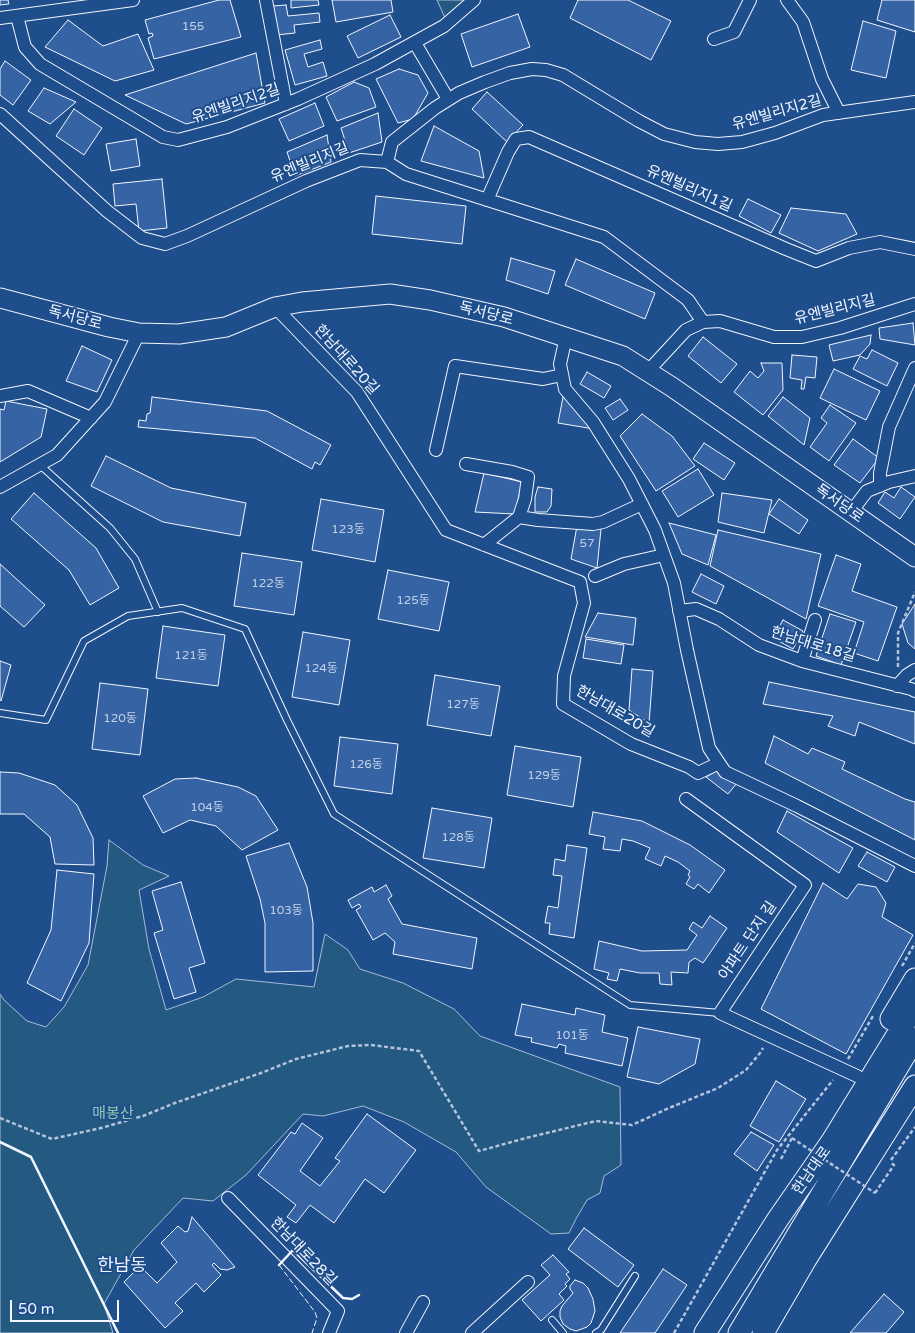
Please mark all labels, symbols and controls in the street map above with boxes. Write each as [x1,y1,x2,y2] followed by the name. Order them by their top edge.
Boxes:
[182,20,204,34] house number: 155
[189,80,283,128] street label: 유엔빌리지2길
[730,92,824,134] street label: 유엔빌리지2길
[268,139,352,187] street label: 유엔빌리지길
[643,162,735,216] street label: 유엔빌리지1길
[793,291,877,329] street label: 유엔빌리지길
[457,299,515,329] street label: 독서당로
[46,302,104,334] street label: 독서당로
[310,321,382,399] street label: 한남대로20길
[811,481,867,527] street label: 독서당로
[331,523,365,537] house number: 123동
[579,537,595,551] house number: 57
[251,577,285,591] house number: 122동
[396,594,430,608] house number: 125동
[768,624,858,666] street label: 한남대로18길
[174,649,208,663] house number: 121동
[304,662,338,676] house number: 124동
[572,682,658,742] street label: 한남대로20길
[446,698,480,712] house number: 127동
[103,712,137,726] house number: 120동
[349,758,383,772] house number: 126동
[527,769,561,783] house number: 129동
[190,801,224,815] house number: 104동
[441,831,475,845] house number: 128동
[715,898,781,984] street label: 아파트 단지 길
[269,904,303,918] house number: 103동
[555,1029,589,1043] house number: 101동
[92,1105,134,1123] park label: 매봉산
[789,1143,835,1199] street label: 한남대로
[266,1214,340,1290] street label: 한남대로28길
[97,1255,147,1277] district label: 한남동
[12,1290,121,1322] scale bar
[18,1300,55,1318] text: 50 m

